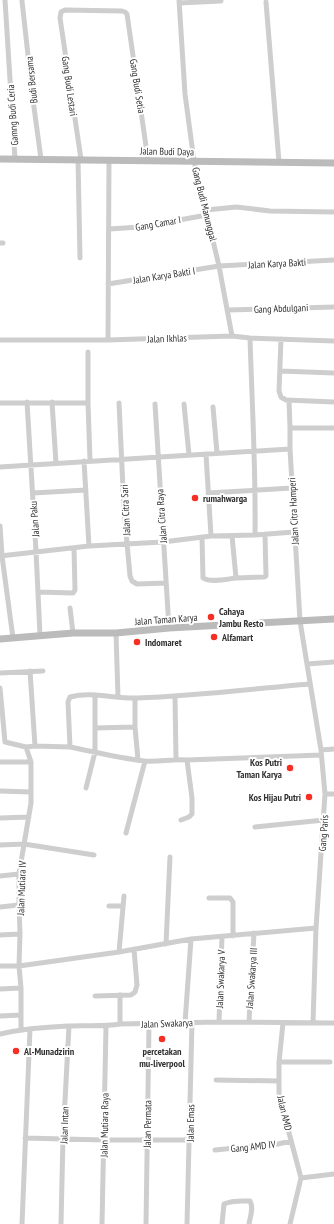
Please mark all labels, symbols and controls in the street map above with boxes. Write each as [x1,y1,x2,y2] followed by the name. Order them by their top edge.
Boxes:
[59,55,80,117] street label: Gang Budi Lestari
[23,56,40,104] street label: Budi Bersama
[127,58,148,114] street label: Gang Budi Setia
[4,84,21,146] street label: Gamng Budi Ceria
[139,145,194,158] street label: Jalan Budi Daya
[189,166,220,243] street label: Gang Budi Manunggal
[134,213,182,234] street label: Gang Camar I
[247,255,306,272] street label: Jalan Karya Bakti
[131,264,196,287] street label: Jalan Karya Bakti I
[254,301,308,316] street label: Gang Abdulgani
[146,331,188,346] street label: Jalan Ikhlas
[285,477,302,546] street label: Jalan Citra Hamperi
[118,484,133,537] street label: Jalan Citra Sari
[153,488,170,544] street label: Jalan Citra Raya
[203,492,247,505] place label: rumahwarga
[190,493,200,503] marker: rumahwarga
[27,501,42,538] street label: Jalan Paku
[218,605,264,630] place label: Cahaya Jambu Resto
[133,611,198,628] street label: Jalan Taman Karya
[206,612,216,622] marker: Cahaya Jambu Resto
[221,631,253,644] place label: Alfamart
[209,632,219,642] marker: Alfamart
[145,636,182,649] place label: Indomaret
[132,637,142,647] marker: Indomaret
[236,756,282,781] place label: Kos Putri Taman Karya
[285,763,295,773] marker: Kos Putri Taman Karya
[249,791,301,804] place label: Kos Hijau Putri
[304,792,314,802] marker: Kos Hijau Putri
[316,814,331,852] street label: Gang Paris
[14,860,29,917] street label: Jalan Mutiara IV
[243,947,260,1010] street label: Jalan Swakarya III
[213,949,228,1009] street label: Jalan Swakarya V
[140,1016,193,1031] street label: Jalan Swakarya
[157,1034,167,1044] marker: percetakan mu-liverpool
[23,1045,75,1058] place label: Al-Munadzirin
[139,1045,185,1070] place label: percetakan mu-liverpool
[11,1046,21,1056] marker: Al-Munadzirin
[97,1093,112,1158] street label: Jalan Mutiara Raya
[274,1093,295,1132] street label: Jalan AMD
[141,1100,154,1149] street label: Jalan Permata
[184,1104,197,1143] street label: Jalan Emas
[57,1106,72,1145] street label: Jalan Intan
[230,1138,276,1155] street label: Gang AMD IV

